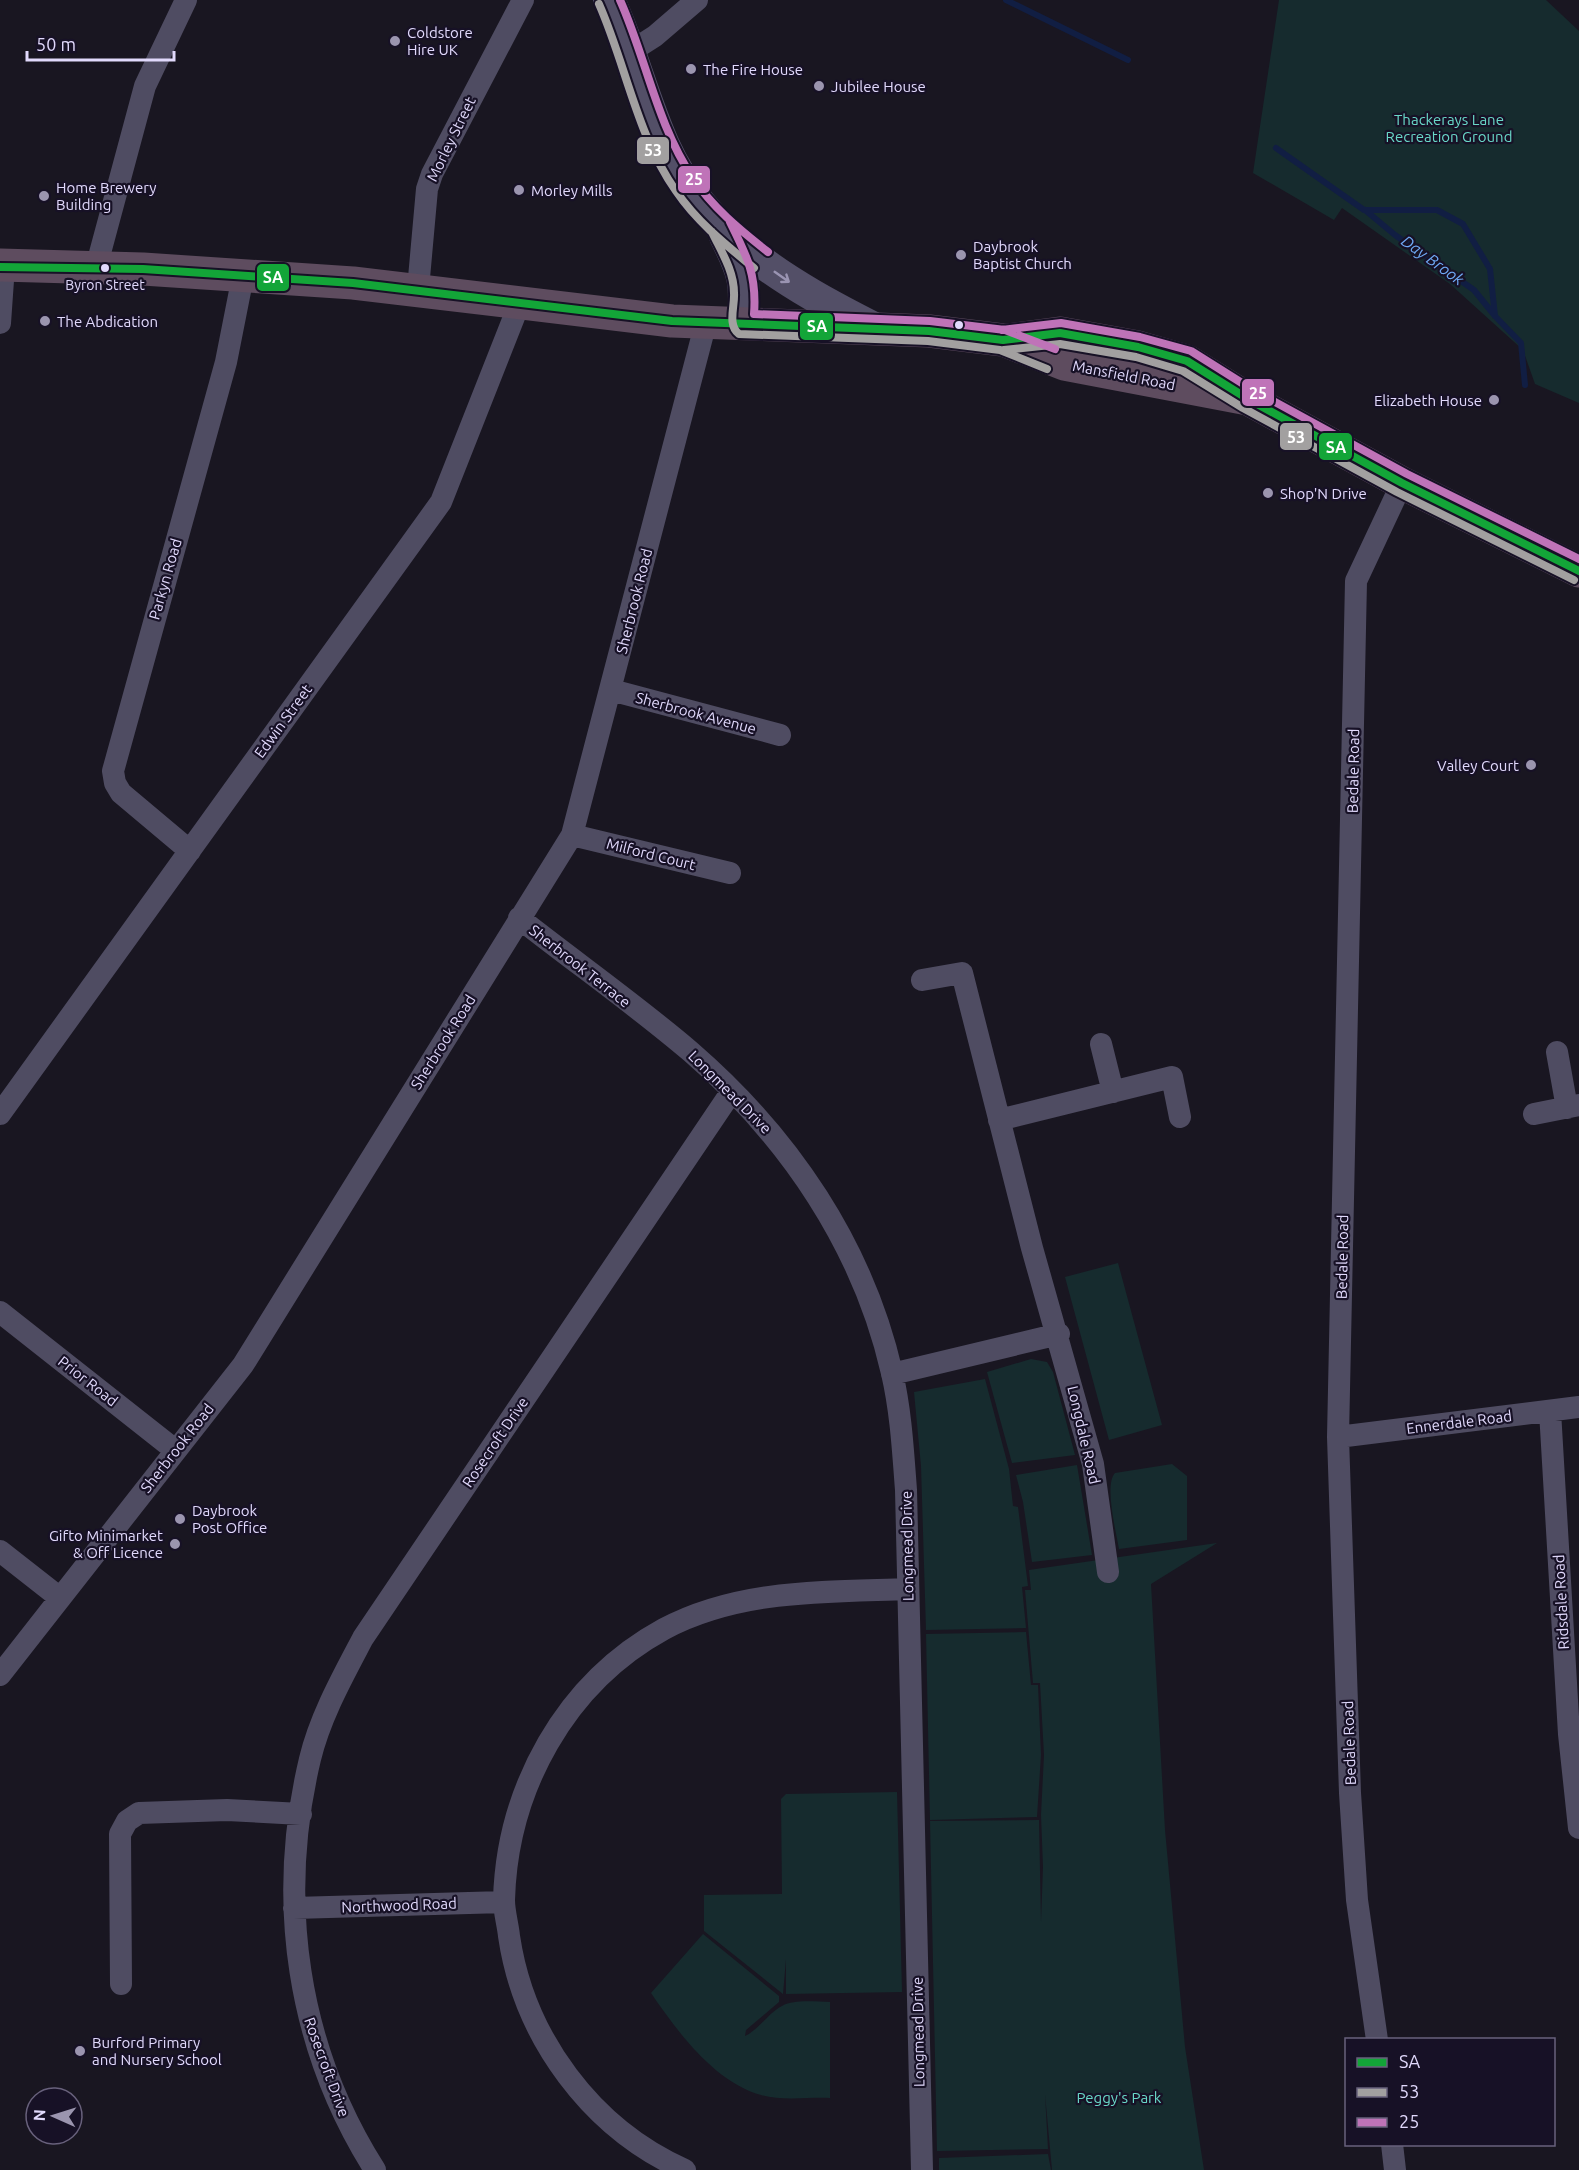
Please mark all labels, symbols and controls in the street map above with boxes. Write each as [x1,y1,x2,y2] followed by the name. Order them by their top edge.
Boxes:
[27,24,174,62] scale bar
[407,24,473,58] place label: Coldstore Hire UK
[36,34,76,54] text: 50 m
[388,34,402,48] marker: Coldstore Hire UK
[703,61,803,78] place label: The Fire House
[684,62,698,76] marker: The Fire House
[831,78,926,95] place label: Jubilee House
[812,79,826,93] marker: Jubilee House
[423,94,479,184] street label: Morley Street
[1386,111,1512,145] park label: Thackerays Lane Recreation Ground
[636,136,670,165] line badge: 53
[644,141,662,159] text: 53
[677,165,711,194] line badge: 25
[685,170,703,188] text: 25
[56,179,157,213] place label: Home Brewery Building
[531,182,612,199] place label: Morley Mills
[512,183,526,197] marker: Morley Mills
[37,189,51,203] marker: Home Brewery Building
[1398,231,1468,289] water label: Day Brook
[973,238,1072,272] place label: Daybrook Baptist Church
[954,248,968,262] marker: Daybrook Baptist Church
[99,262,111,274] marker: Byron Street
[256,263,290,292] line badge: SA
[263,268,284,286] text: SA
[774,271,790,283] one-way arrow
[65,277,145,293] place label: Byron Street
[799,312,834,341] line badge: SA
[57,313,158,330] place label: The Abdication
[38,314,52,328] marker: The Abdication
[807,317,828,335] text: SA
[953,319,965,331] unlabelled marker
[1071,357,1177,393] street label: Mansfield Road
[1241,378,1275,407] line badge: 25
[1249,384,1267,402] text: 25
[1374,392,1482,409] place label: Elizabeth House
[1487,393,1501,407] marker: Elizabeth House
[1279,422,1313,451] line badge: 53
[1287,428,1305,446] text: 53
[1318,432,1353,461] line badge: SA
[1326,438,1347,456] text: SA
[1280,485,1367,502] place label: Shop'N Drive
[1261,486,1275,500] marker: Shop'N Drive
[145,536,185,622] street label: Parkyn Road
[613,547,655,655] street label: Sherbrook Road
[251,681,315,761] street label: Edwin Street
[634,689,758,737] street label: Sherbrook Avenue
[1344,729,1362,813] street label: Bedale Road
[1437,757,1519,774] place label: Valley Court
[1524,758,1538,772] marker: Valley Court
[605,835,697,873] street label: Milford Court
[526,921,634,1011] street label: Sherbrook Terrace
[407,992,479,1092] street label: Sherbrook Road
[685,1047,775,1137] street label: Longmead Drive
[1333,1215,1351,1299] street label: Bedale Road
[55,1353,121,1409] street label: Prior Road
[1064,1384,1104,1486] street label: Longdale Road
[459,1394,531,1490] street label: Rosecroft Drive
[137,1400,217,1496] street label: Sherbrook Road
[1405,1407,1513,1437] street label: Ennerdale Road
[898,1491,916,1601] street label: Longmead Drive
[192,1502,267,1536] place label: Daybrook Post Office
[173,1512,187,1526] marker: Daybrook Post Office
[49,1527,163,1561] place label: Gifto Minimarket & Off Licence
[168,1537,182,1551] marker: Gifto Minimarket & Off Licence
[1550,1554,1572,1650] street label: Ridsdale Road
[1339,1700,1359,1786] street label: Bedale Road
[341,1894,457,1916] street label: Northwood Road
[909,1977,927,2087] street label: Longmead Drive
[301,2015,353,2119] street label: Rosecroft Drive
[92,2034,222,2068] place label: Burford Primary and Nursery School
[1345,2038,1555,2146] legend
[73,2044,87,2058] marker: Burford Primary and Nursery School
[1399,2051,1420,2071] text: SA
[1399,2081,1419,2101] text: 53
[24,2086,84,2146] north arrow
[1077,2089,1162,2106] park label: Peggy's Park
[30,2109,48,2122] text: N
[1399,2111,1419,2131] text: 25

